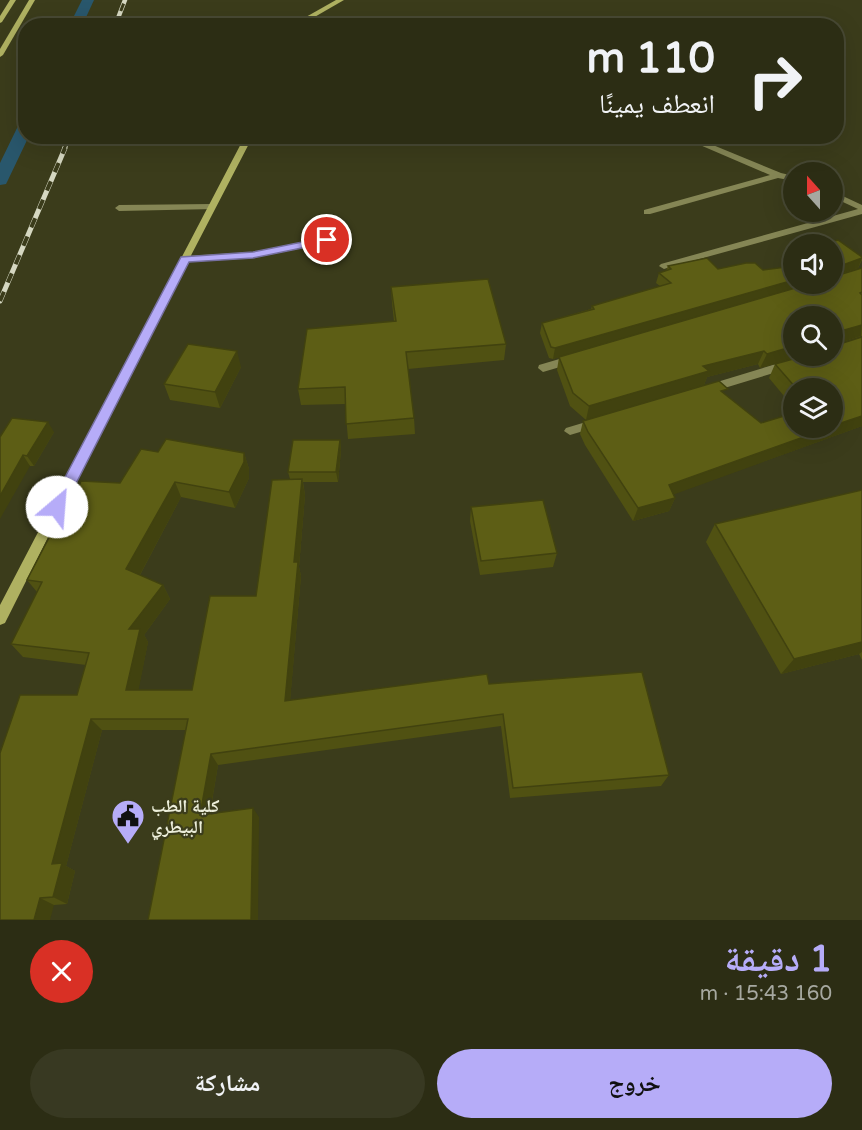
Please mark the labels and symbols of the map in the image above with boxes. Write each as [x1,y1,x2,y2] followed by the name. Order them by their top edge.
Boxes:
[783,162,843,222] north arrow
[301,214,352,265] pin
[25,475,89,539] position arrow
[151,795,219,841] place label: كلية الطب البيطري
[110,798,146,845] public building icon: كلية الطب البيطري

